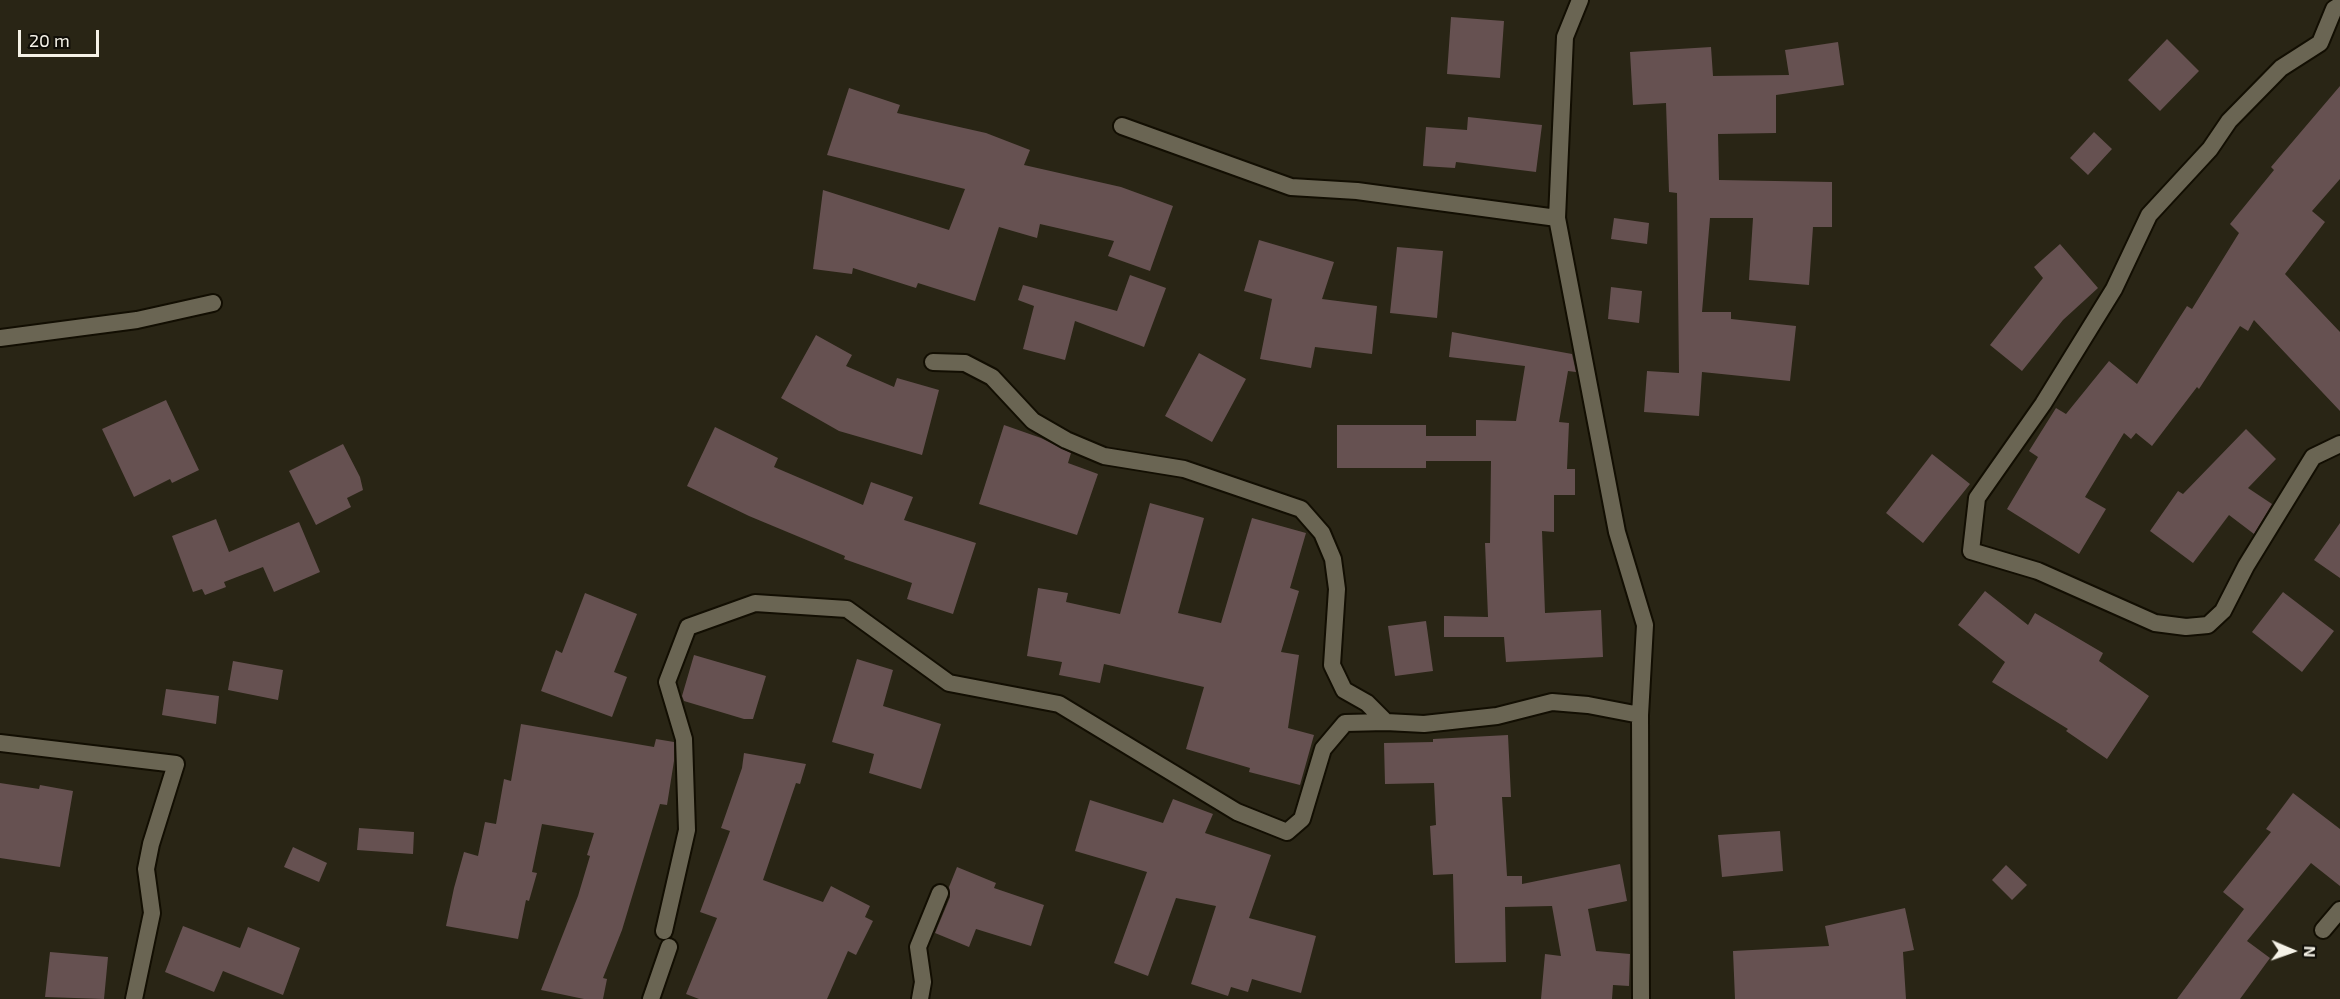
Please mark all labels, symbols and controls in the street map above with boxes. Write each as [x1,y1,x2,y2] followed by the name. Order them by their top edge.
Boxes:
[21,18,102,56] scale bar
[29,29,70,51] text: 20 m
[2262,921,2322,981] north arrow
[2301,946,2320,958] text: N

